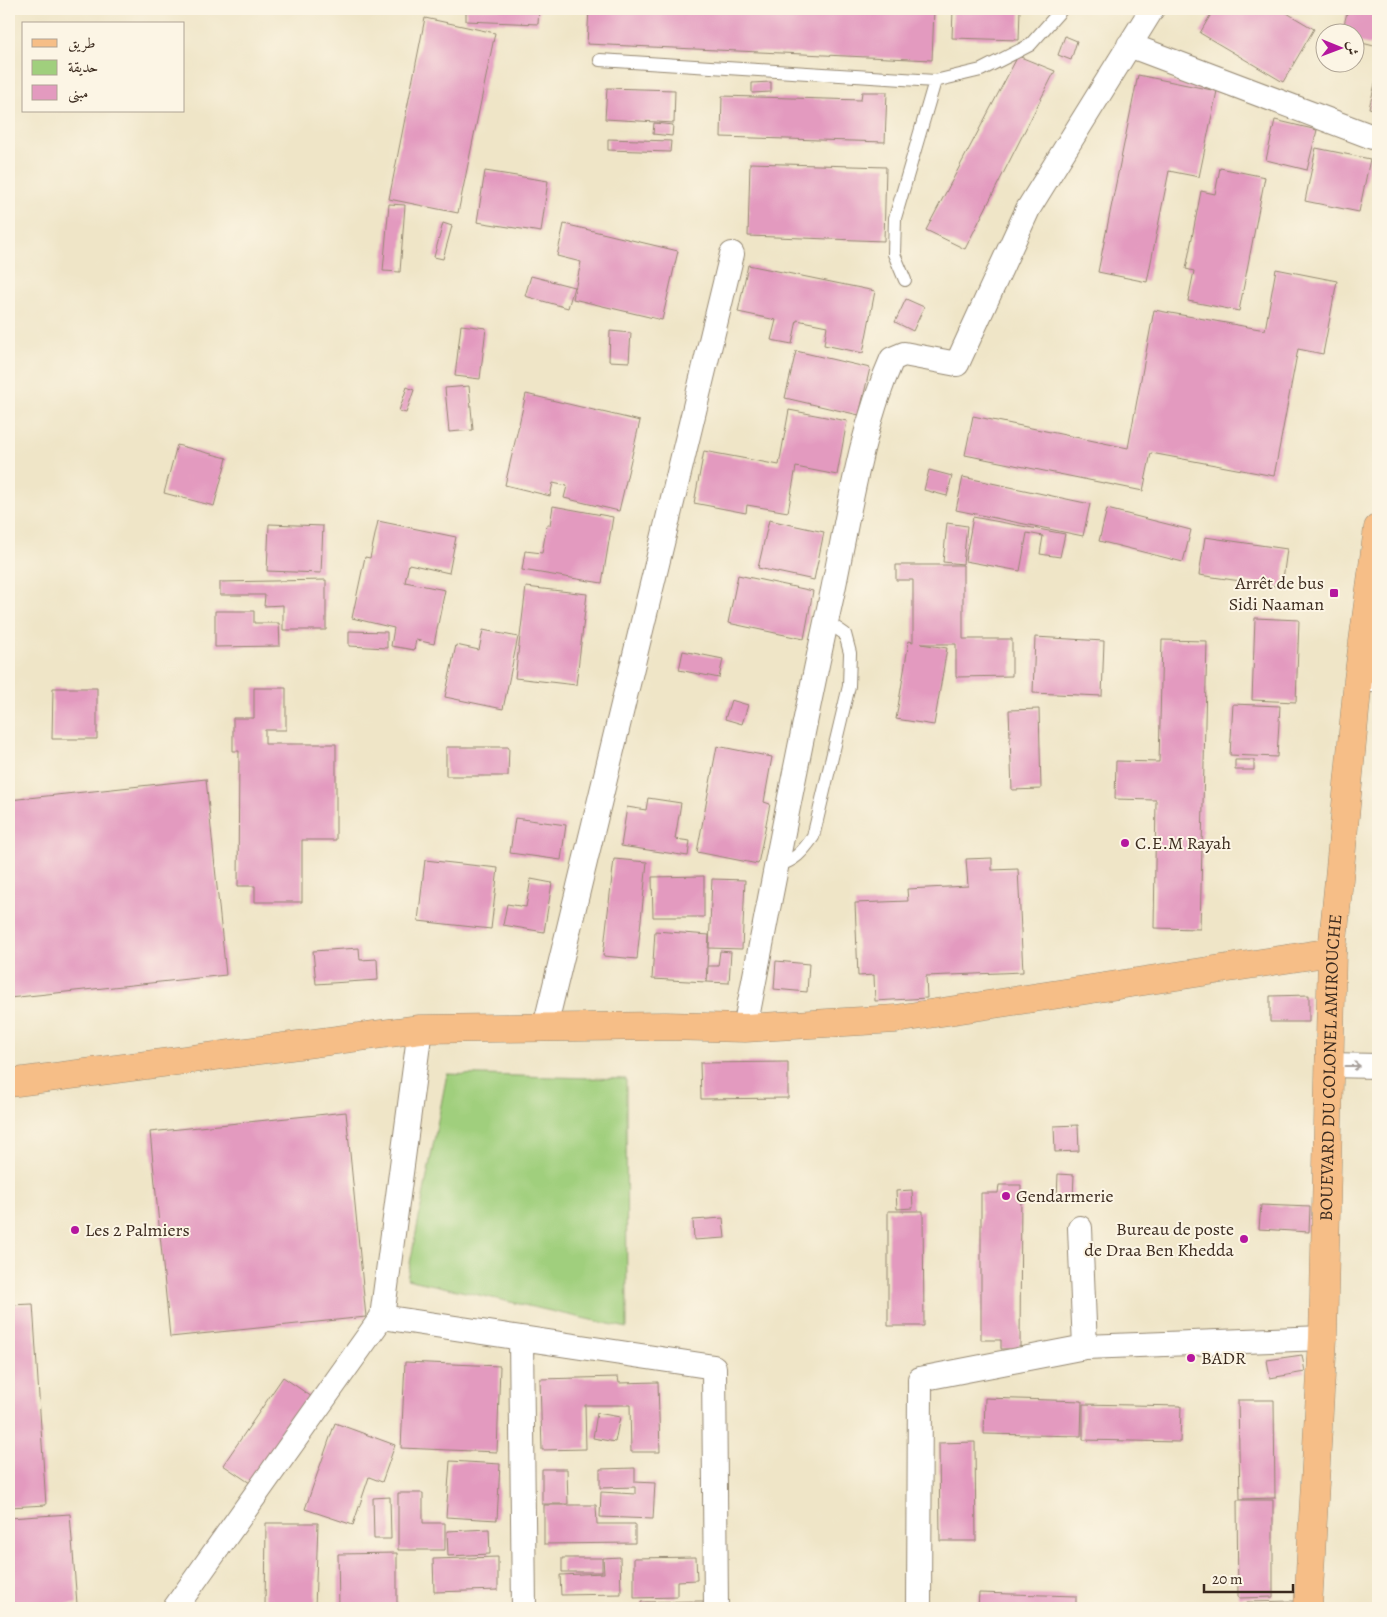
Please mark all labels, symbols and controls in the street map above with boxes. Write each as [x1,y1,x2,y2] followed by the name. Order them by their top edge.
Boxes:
[22,22,185,112] legend
[1314,22,1364,72] north arrow
[68,33,95,53] text: طريق
[1343,41,1362,55] text: ش
[68,57,98,77] text: حديقة
[68,83,88,104] text: مبنى
[1229,571,1324,616] place label: Arrêt de bus Sidi Naaman
[1328,587,1340,599] marker: Arrêt de bus Sidi Naaman
[1135,831,1232,855] place label: C.E.M Rayah
[1119,837,1131,849] marker: C.E.M Rayah
[1314,913,1348,1221] street label: BOUEVARD DU COLONEL AMIROUCHE
[1345,1061,1361,1070] one-way arrow
[1016,1184,1114,1208] place label: Gendarmerie
[1000,1190,1012,1202] marker: Gendarmerie
[1084,1217,1235,1262] place label: Bureau de poste de Draa Ben Khedda
[85,1218,190,1242] place label: Les 2 Palmiers
[69,1224,81,1236] marker: Les 2 Palmiers
[1238,1233,1250,1245] marker: Bureau de poste de Draa Ben Khedda
[1201,1346,1246,1370] place label: BADR
[1185,1352,1197,1364] marker: BADR
[1204,1562,1293,1594] scale bar
[1212,1569,1243,1589] text: 20 m

